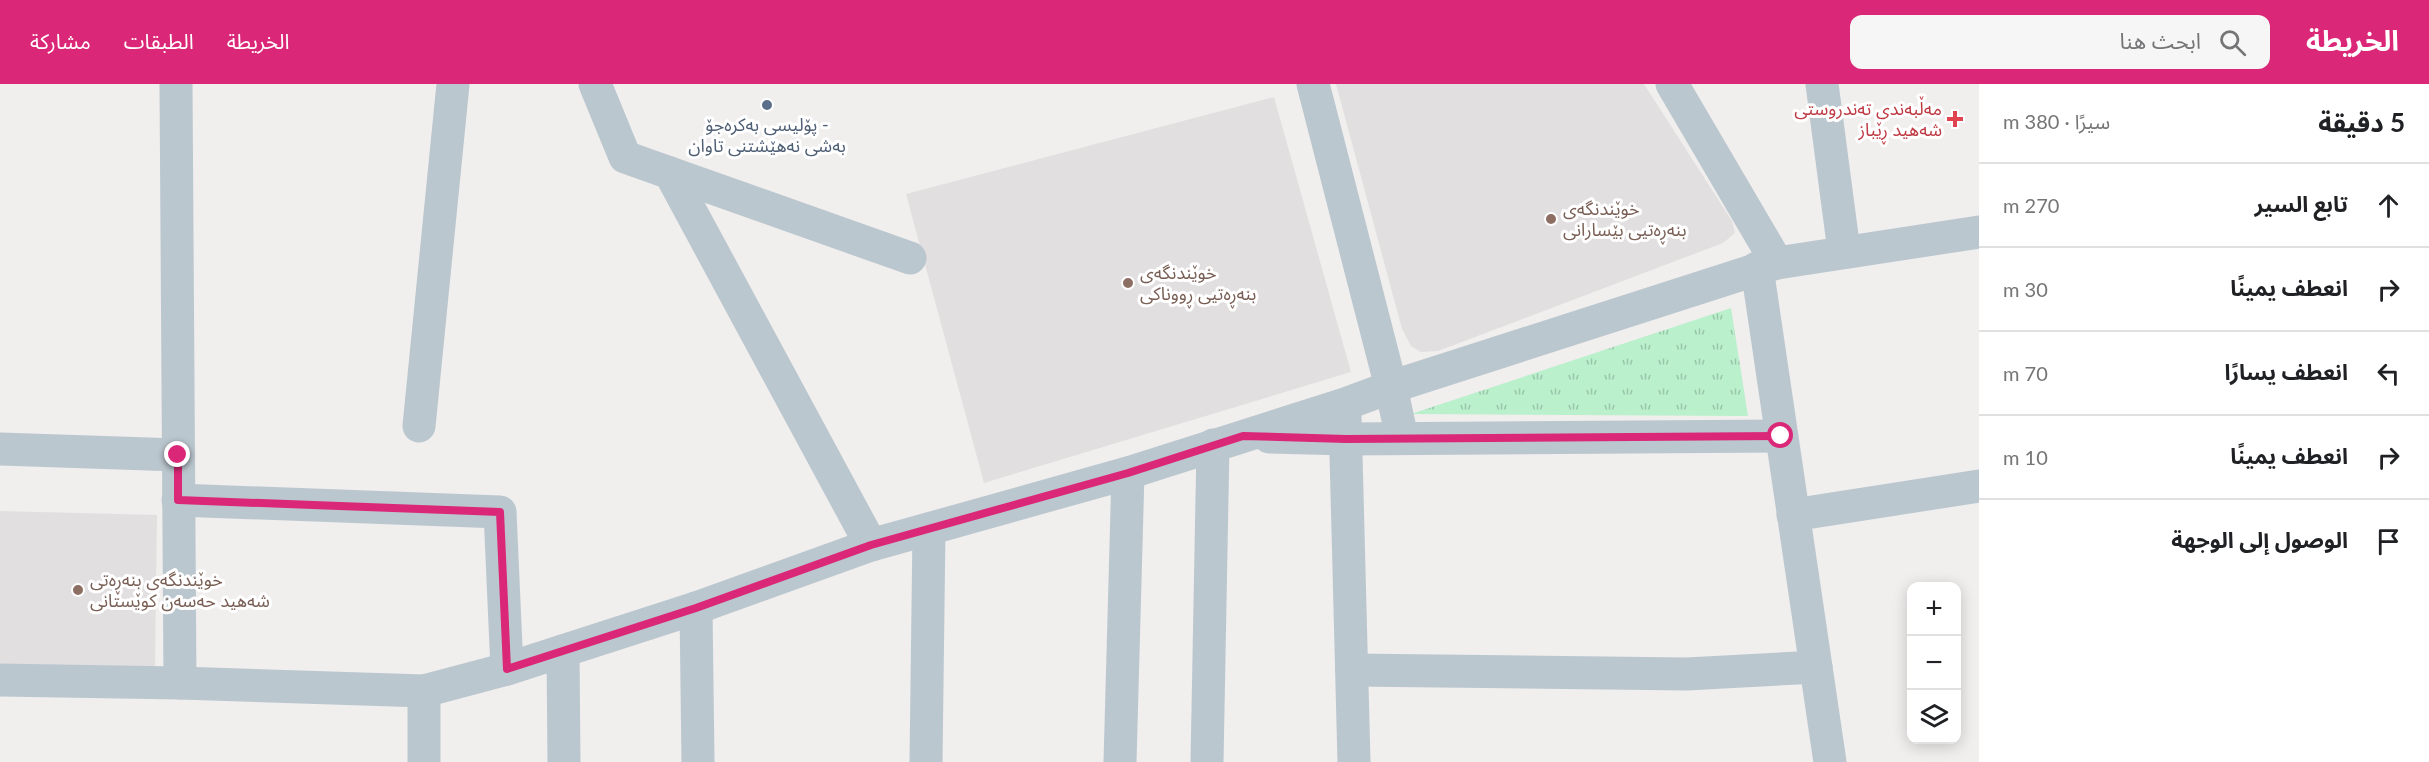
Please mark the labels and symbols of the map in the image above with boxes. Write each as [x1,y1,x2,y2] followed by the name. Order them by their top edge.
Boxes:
[1794,96,1942,145] place label: مەڵبەندی تەندروستی شەھید ڕێباز
[760,98,774,112] marker: پۆلیسی بەکرەجۆ - بەشی نەهێشتنی تاوان
[1946,110,1964,128] marker: مەڵبەندی تەندروستی شەھید ڕێباز
[688,113,846,157] place label: پۆلیسی بەکرەجۆ - بەشی نەهێشتنی تاوان
[1563,197,1687,245] place label: خوێندنگەی بنەڕەتیی بێسارانی
[1544,212,1558,226] marker: خوێندنگەی بنەڕەتیی بێسارانی
[1140,261,1256,309] place label: خوێندنگەی بنەڕەتیی ڕووناکی
[1121,276,1135,290] marker: خوێندنگەی بنەڕەتیی ڕووناکی
[1767,422,1793,448] route start
[164,441,190,467] route end
[90,568,270,612] place label: خوێندنگەی بنەڕەتی شەهید حەسەن کوێستانی
[71,583,85,597] marker: خوێندنگەی بنەڕەتی شەهید حەسەن کوێستانی

